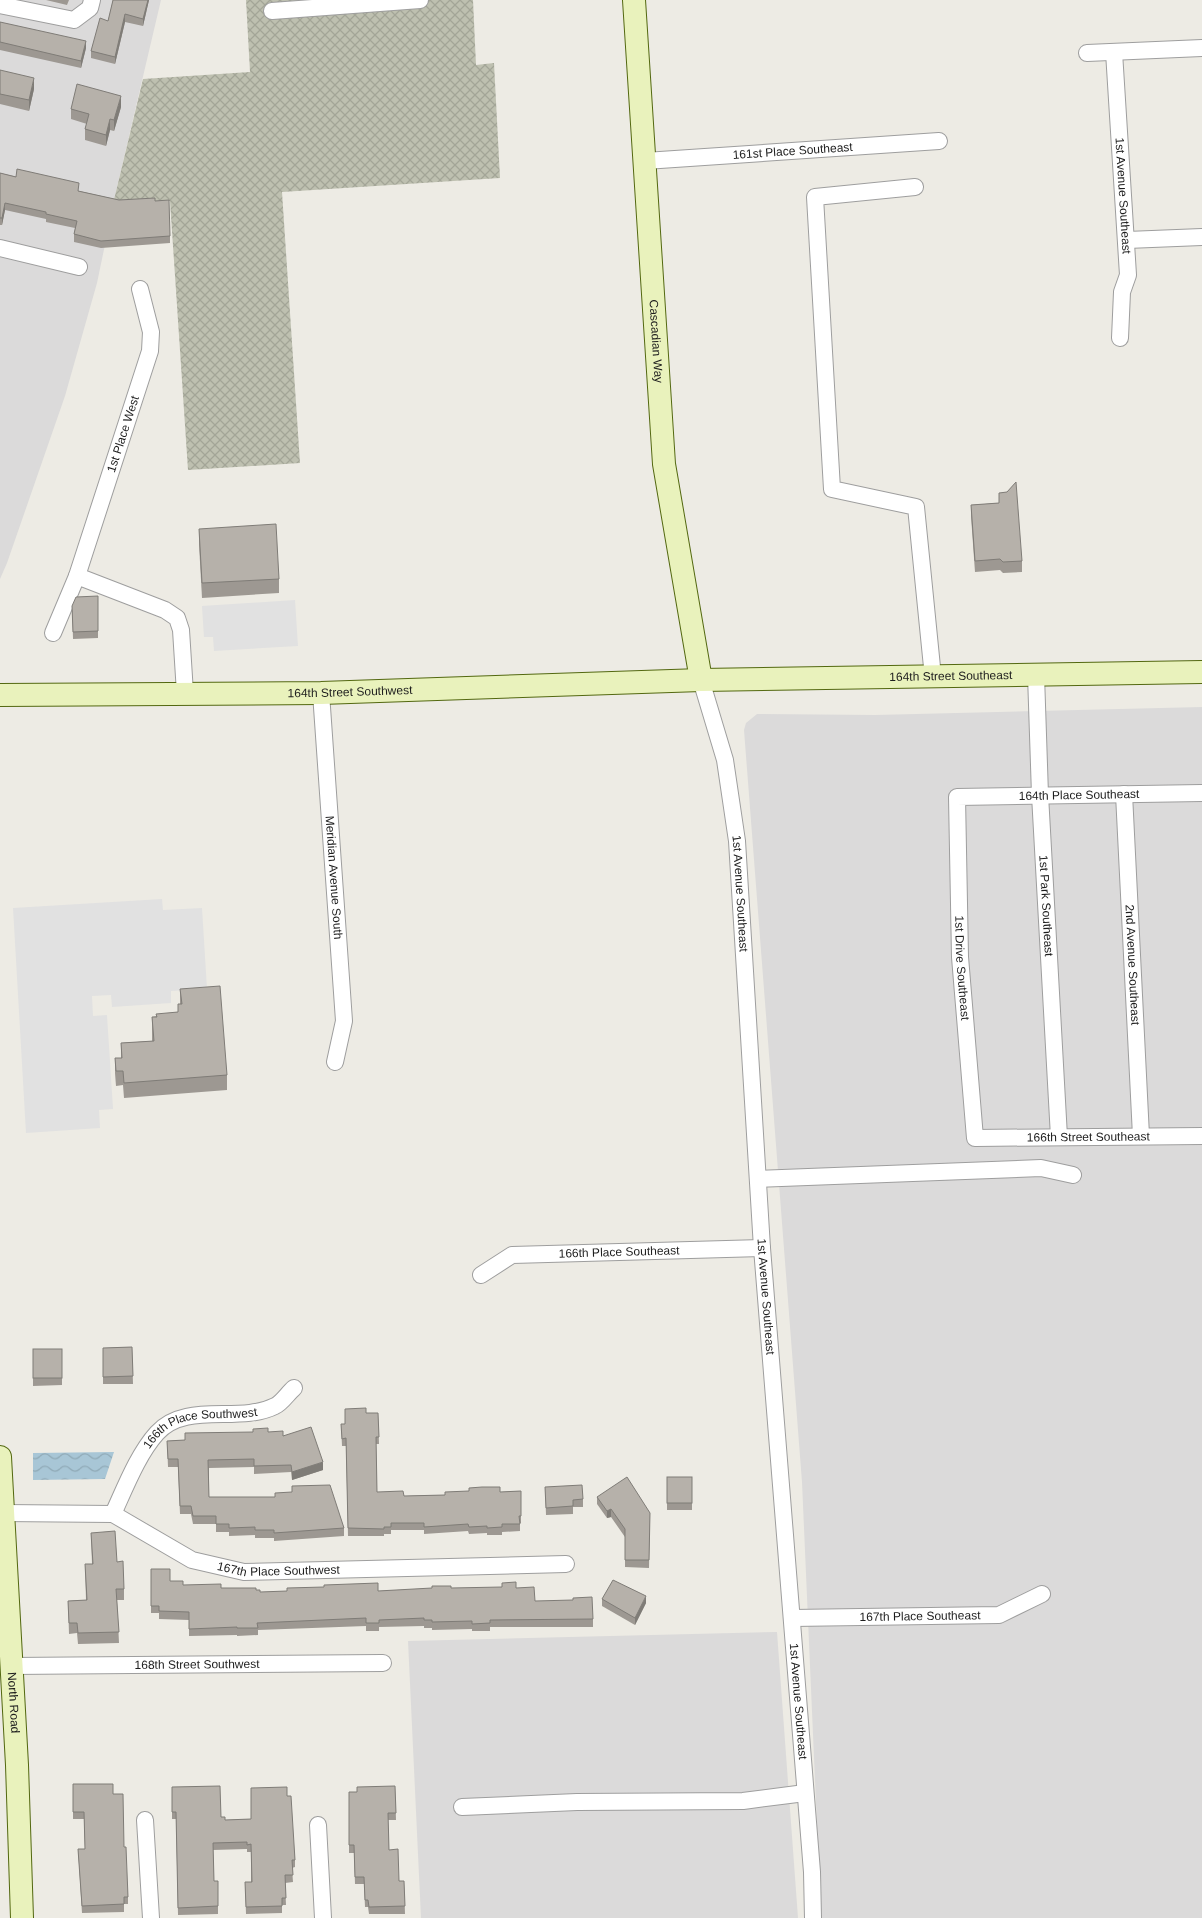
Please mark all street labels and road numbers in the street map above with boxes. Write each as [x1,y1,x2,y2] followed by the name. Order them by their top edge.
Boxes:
[1112,137,1134,255] street label: 1st Avenue Southeast
[732,140,854,162] street label: 161st Place Southeast
[646,299,666,384] street label: Cascadian Way
[104,393,142,474] street label: 1st Place West
[889,668,1013,684] street label: 164th Street Southeast
[287,683,413,700] street label: 164th Street Southwest
[1019,787,1140,803] street label: 164th Place Southeast
[323,815,345,940] street label: Meridian Avenue South
[729,834,751,953] street label: 1st Avenue Southeast
[1036,855,1056,958] street label: 1st Park Southeast
[1123,904,1143,1026] street label: 2nd Avenue Southeast
[952,915,972,1021] street label: 1st Drive Southeast
[1027,1129,1151,1145] street label: 166th Street Southeast
[754,1238,778,1356] street label: 1st Avenue Southeast
[558,1243,680,1261] street label: 166th Place Southeast
[140,1405,259,1451] street label: 166th Place Southwest
[216,1559,340,1579] street label: 167th Place Southwest
[859,1608,981,1624] street label: 167th Place Southeast
[787,1643,810,1761] street label: 1st Avenue Southeast
[134,1657,260,1672] street label: 168th Street Southwest
[5,1672,22,1734] street label: North Road

